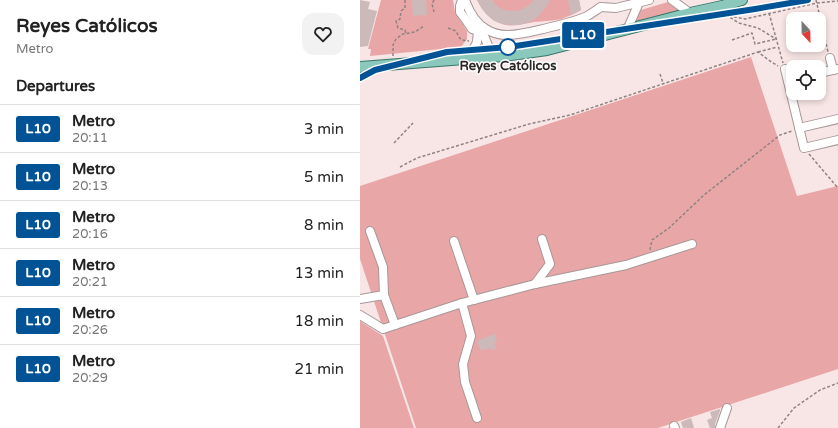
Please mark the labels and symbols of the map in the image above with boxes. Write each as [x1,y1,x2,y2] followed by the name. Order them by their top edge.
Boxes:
[786,12,826,52] north arrow
[560,22,606,48] line badge: L10
[499,38,517,56] marker: Reyes Católicos
[460,58,556,74] place label: Reyes Católicos

